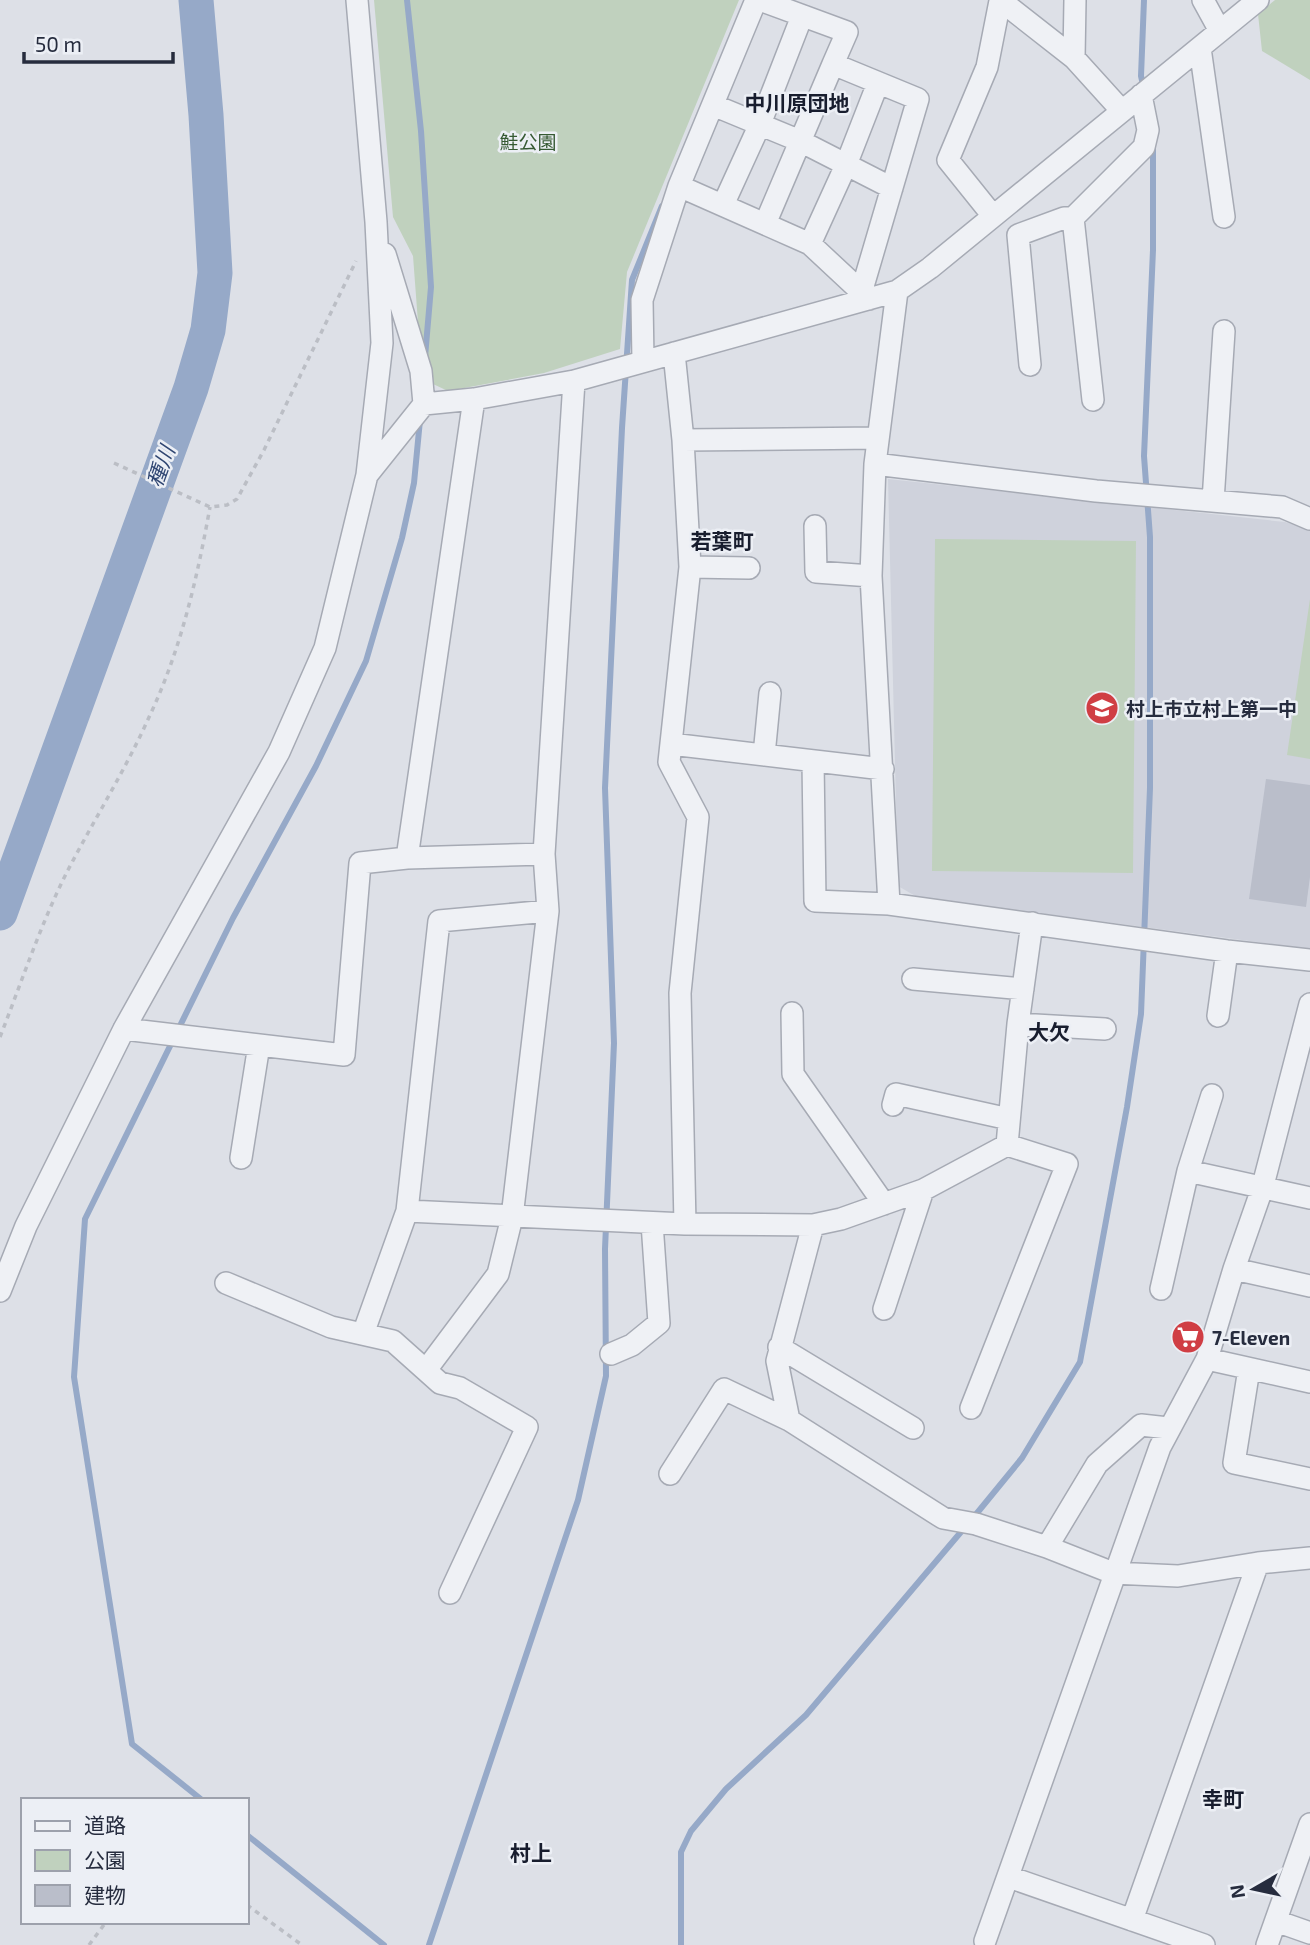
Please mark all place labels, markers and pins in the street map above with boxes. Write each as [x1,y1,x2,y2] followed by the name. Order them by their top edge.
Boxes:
[1083,689,1121,727] school or university icon: 村上市立村上第一中
[1126,697,1297,720] place label: 村上市立村上第一中
[1169,1318,1207,1356] supermarket icon: 7-Eleven
[1212,1326,1290,1349] place label: 7-Eleven

